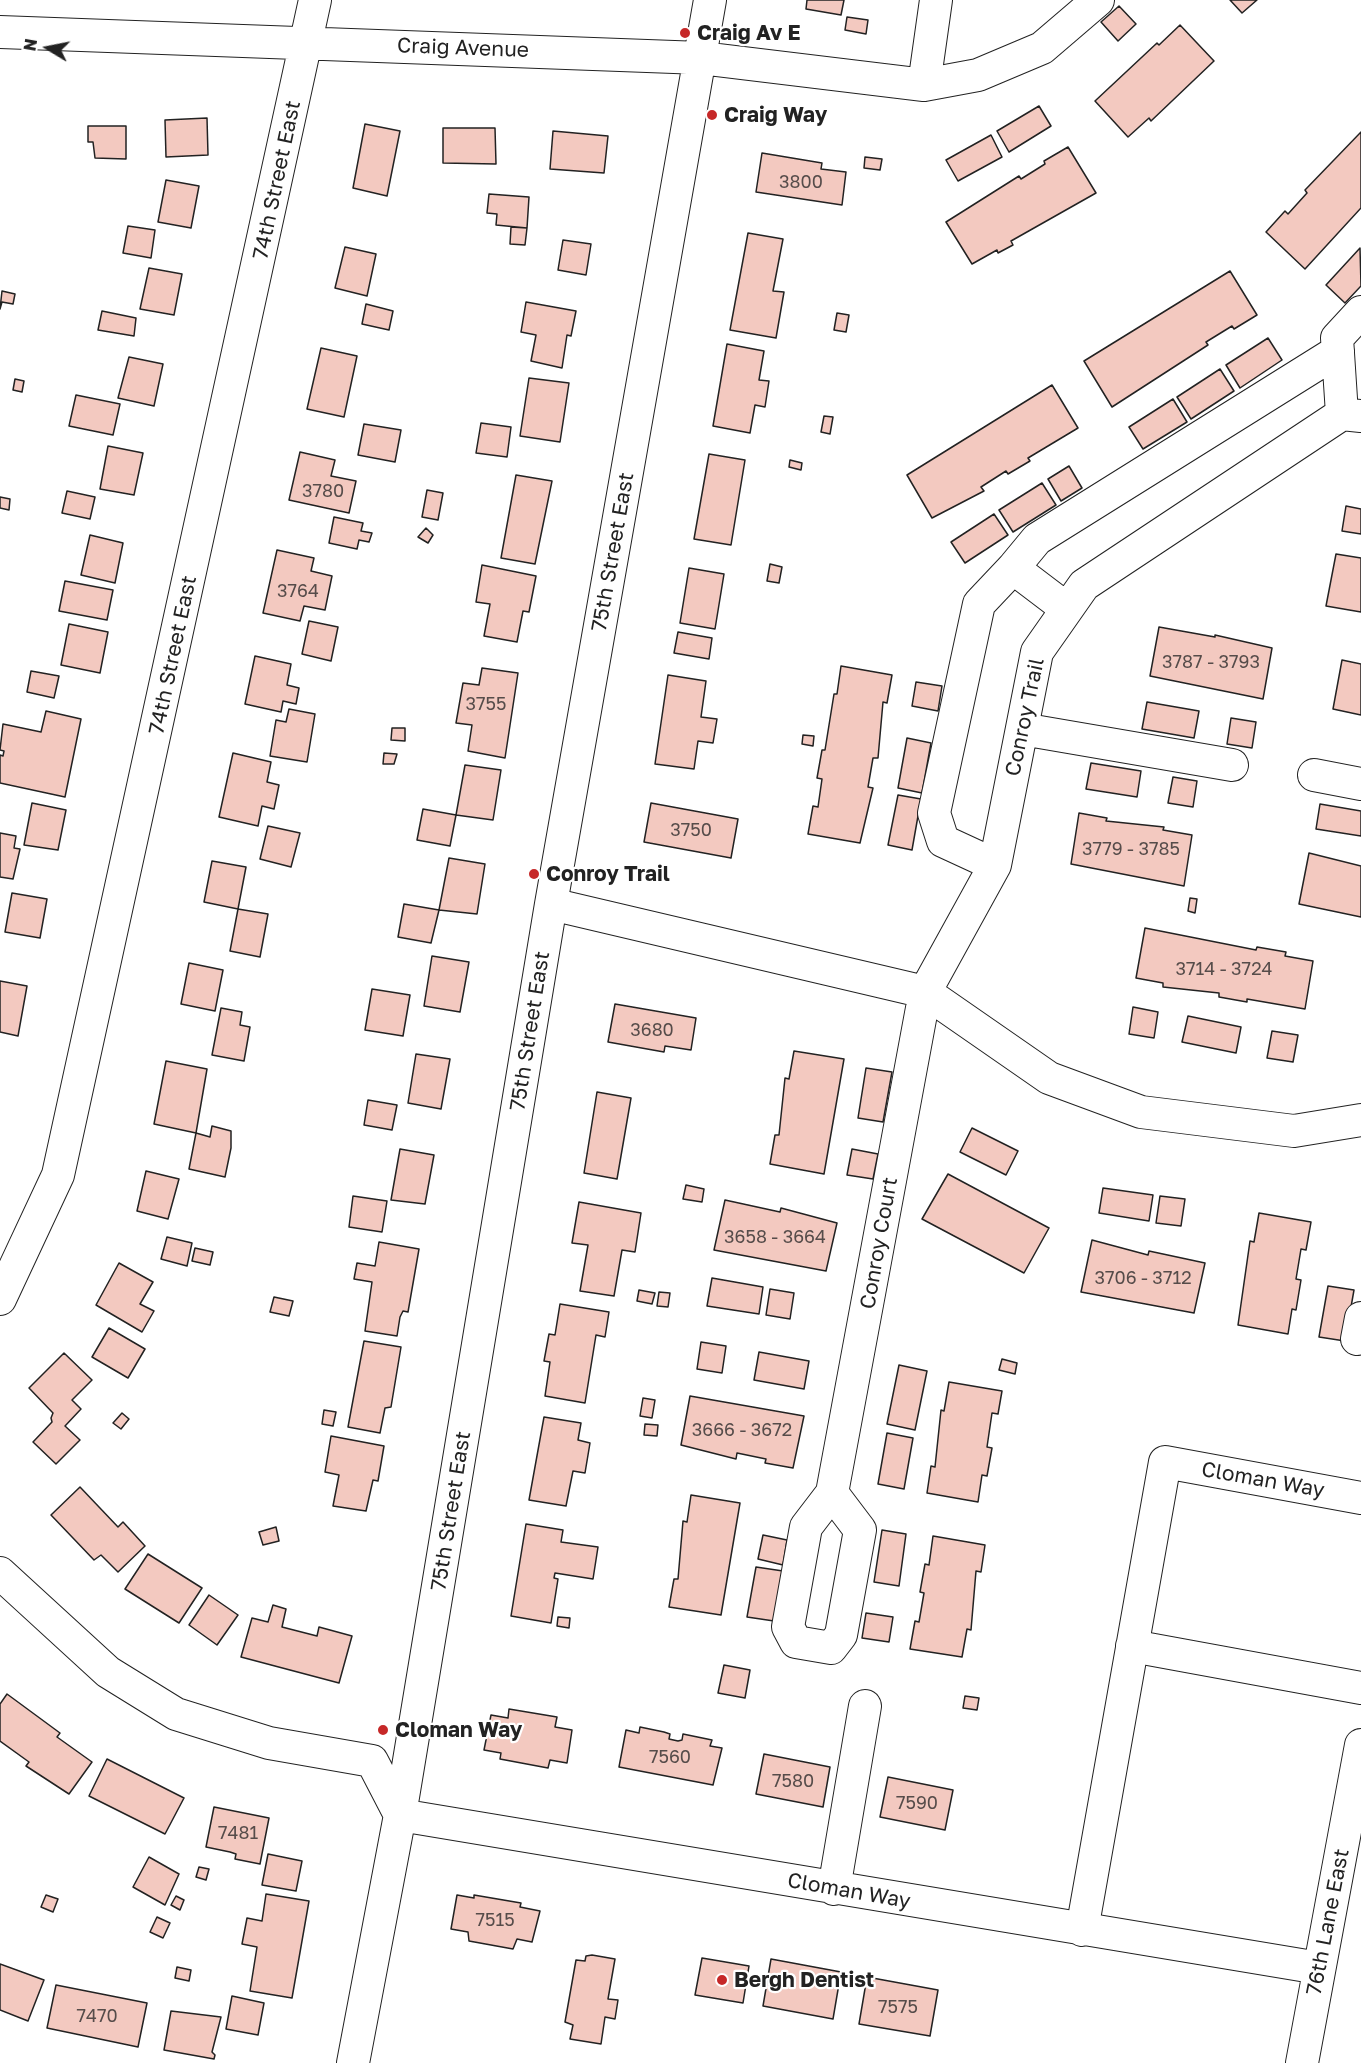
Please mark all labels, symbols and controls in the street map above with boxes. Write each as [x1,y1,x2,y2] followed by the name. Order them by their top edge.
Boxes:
[18,18,78,78] north arrow
[697,20,801,46] place label: Craig Av E
[678,26,692,40] marker: Craig Av E
[397,33,529,63] street label: Craig Avenue
[19,37,41,53] text: N
[248,98,306,262] street label: 74th Street East
[724,102,827,128] place label: Craig Way
[705,108,719,122] marker: Craig Way
[779,171,823,193] house number: 3800
[587,470,639,634] street label: 75th Street East
[302,480,344,502] house number: 3780
[144,573,202,737] street label: 74th Street East
[277,580,319,602] house number: 3764
[1162,651,1260,673] house number: 3787 - 3793
[1000,656,1050,778] street label: Conroy Trail
[466,693,506,715] house number: 3755
[670,819,712,841] house number: 3750
[1082,838,1180,860] house number: 3779 - 3785
[546,861,670,887] place label: Conroy Trail
[527,867,541,881] marker: Conroy Trail
[505,949,555,1113] street label: 75th Street East
[1175,958,1273,980] house number: 3714 - 3724
[630,1019,674,1041] house number: 3680
[855,1175,903,1311] street label: Conroy Court
[724,1226,826,1248] house number: 3658 - 3664
[1094,1267,1192,1289] house number: 3706 - 3712
[692,1419,792,1441] house number: 3666 - 3672
[426,1429,476,1593] street label: 75th Street East
[1199,1457,1327,1503] street label: Cloman Way
[395,1717,522,1743] place label: Cloman Way
[376,1723,390,1737] marker: Cloman Way
[649,1746,691,1768] house number: 7560
[772,1770,814,1792] house number: 7580
[896,1792,938,1814] house number: 7590
[218,1822,258,1844] house number: 7481
[1301,1847,1355,1997] street label: 76th Lane East
[785,1868,913,1914] street label: Cloman Way
[475,1909,515,1931] house number: 7515
[734,1967,874,1993] place label: Bergh Dentist
[715,1973,729,1987] marker: Bergh Dentist
[878,1996,918,2018] house number: 7575
[76,2005,118,2027] house number: 7470

